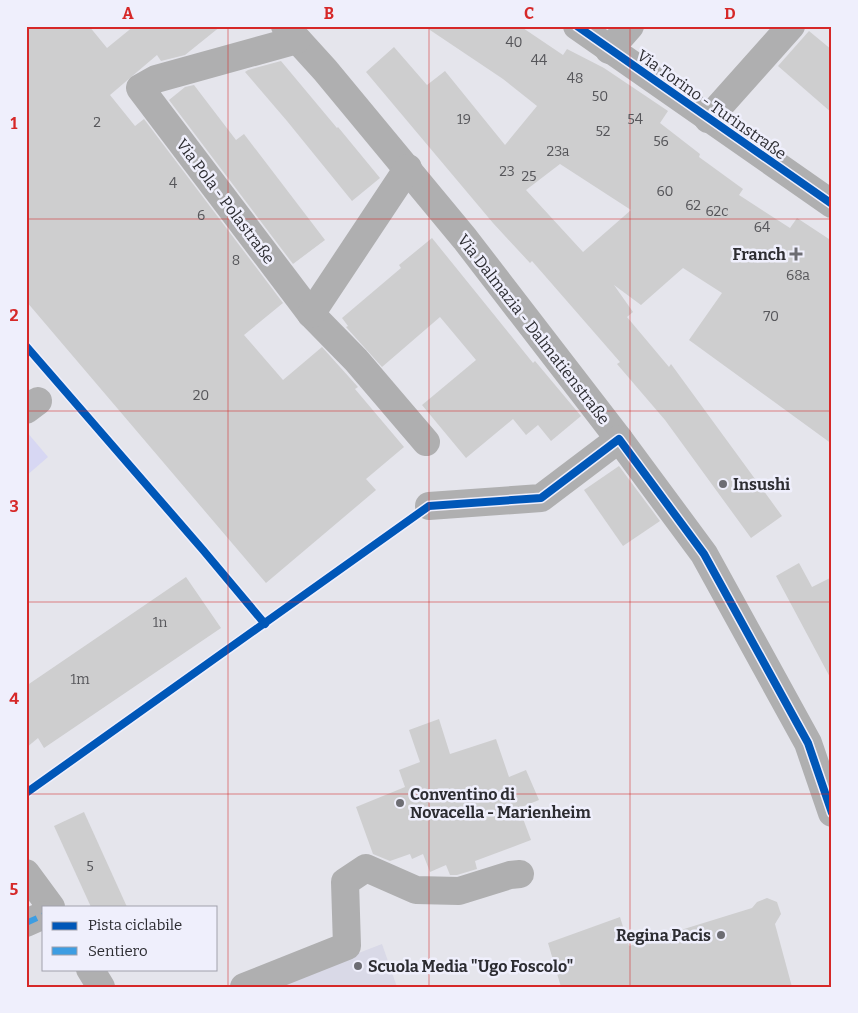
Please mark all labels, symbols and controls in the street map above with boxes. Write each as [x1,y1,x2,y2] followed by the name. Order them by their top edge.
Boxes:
[122,4,134,23] text: A
[324,4,334,23] text: B
[524,4,534,23] text: C
[724,4,736,23] text: D
[505,34,523,51] house number: 40
[633,46,790,163] street label: Via Torino - Turinstraße
[531,52,547,69] house number: 44
[567,70,583,87] house number: 48
[592,88,608,105] house number: 50
[457,111,471,128] house number: 19
[627,111,643,128] house number: 54
[11,114,18,133] text: 1
[93,114,101,131] house number: 2
[596,123,610,140] house number: 52
[653,133,669,150] house number: 56
[172,135,279,268] street label: Via Pola - Polastraße
[547,143,570,160] house number: 23a
[499,163,515,180] house number: 23
[521,168,537,185] house number: 25
[169,175,177,192] house number: 4
[656,183,674,200] house number: 60
[685,197,701,214] house number: 62
[706,203,728,220] house number: 62c
[197,207,205,224] house number: 6
[754,219,770,236] house number: 64
[454,231,614,428] street label: Via Dalmazia - Dalmatienstraße
[733,245,786,264] place label: Franch
[790,248,802,260] marker: Franch
[232,252,240,269] house number: 8
[786,267,810,284] house number: 68a
[9,306,19,325] text: 2
[763,308,779,325] house number: 70
[193,387,209,404] house number: 20
[733,475,790,494] place label: Insushi
[717,478,729,490] marker: Insushi
[9,497,19,516] text: 3
[153,614,167,631] house number: 1n
[70,671,90,688] house number: 1m
[9,689,19,708] text: 4
[410,785,591,822] place label: Conventino di Novacella - Marienheim
[394,797,406,809] marker: Conventino di Novacella - Marienheim
[86,858,94,875] house number: 5
[10,880,19,899] text: 5
[42,906,218,970] legend
[88,916,182,934] text: Pista ciclabile
[616,926,711,945] place label: Regina Pacis
[715,929,727,941] marker: Regina Pacis
[88,942,148,960] text: Sentiero
[368,957,573,976] place label: Scuola Media "Ugo Foscolo"
[352,960,364,972] marker: Scuola Media "Ugo Foscolo"

